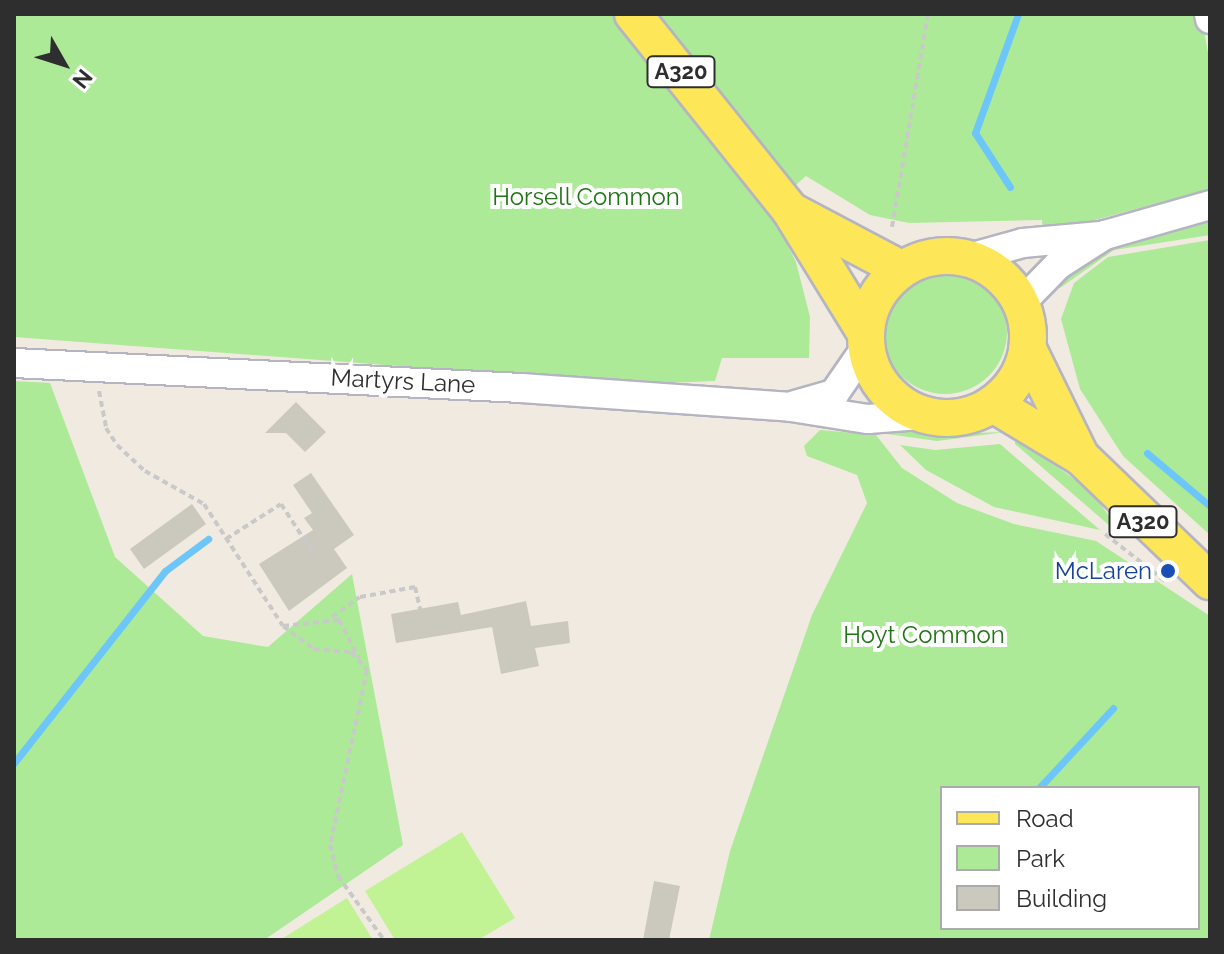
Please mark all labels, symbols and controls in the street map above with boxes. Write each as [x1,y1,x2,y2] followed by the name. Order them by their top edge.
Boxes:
[24,24,104,104] north arrow
[645,54,717,90] road number: A320
[67,64,98,94] text: N
[492,183,680,211] park label: Horsell Common
[330,363,476,399] street label: Martyrs Lane
[1107,504,1179,540] road number: A320
[1055,557,1152,585] place label: McLaren
[1159,562,1177,580] marker: McLaren
[843,621,1005,649] park label: Hoyt Common
[940,786,1200,930] legend
[1016,804,1074,833] text: Road
[1016,844,1065,873] text: Park
[1016,884,1107,913] text: Building

